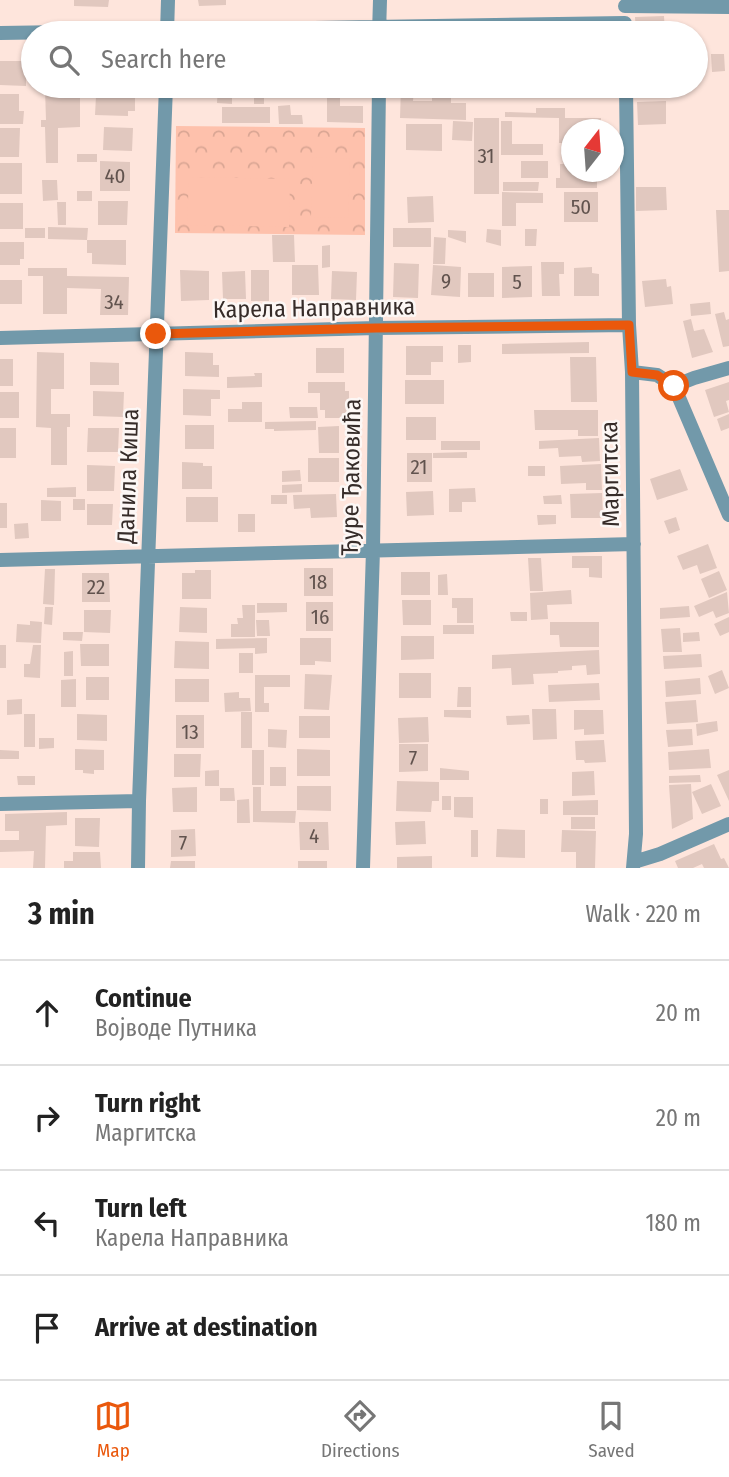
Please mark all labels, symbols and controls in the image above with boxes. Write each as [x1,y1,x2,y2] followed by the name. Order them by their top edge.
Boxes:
[21,21,708,98] search box
[45,41,83,79] icon: search
[101,44,226,75] text: Search here
[561,119,624,182] north arrow
[477,143,495,169] house number: 31
[104,163,126,189] house number: 40
[571,194,591,220] house number: 50
[441,268,451,294] house number: 9
[512,269,522,295] house number: 5
[104,289,124,315] house number: 34
[213,292,415,324] street label: Карела Направника
[140,318,171,349] route end
[658,370,689,401] route start
[336,398,366,556] street label: Ђуре Ђаковића
[112,408,144,545] street label: Данила Киша
[595,421,625,527] street label: Маргитска
[411,454,428,480] house number: 21
[309,569,327,595] house number: 18
[87,574,105,600] house number: 22
[311,604,329,630] house number: 16
[181,719,199,745] house number: 13
[409,745,417,771] house number: 7
[309,823,319,849] house number: 4
[179,830,187,856] house number: 7
[28,896,95,932] text: 3 min
[586,900,701,928] text: Walk · 220 m
[95,983,192,1014] text: Continue
[28,994,66,1032] icon: ahead
[656,999,701,1027] text: 20 m
[95,1014,257,1042] text: Војводе Путника
[95,1088,201,1119] text: Turn right
[28,1099,66,1137] icon: right
[656,1104,701,1132] text: 20 m
[95,1119,196,1147] text: Маргитска
[95,1193,187,1224] text: Turn left
[28,1204,66,1242] icon: left
[645,1209,701,1237] text: 180 m
[95,1224,289,1252] text: Карела Направника
[28,1309,66,1347] icon: arrive
[95,1312,318,1343] text: Arrive at destination
[94,1397,132,1462] tab: Map
[321,1397,400,1462] tab: Directions
[588,1397,635,1462] tab: Saved

